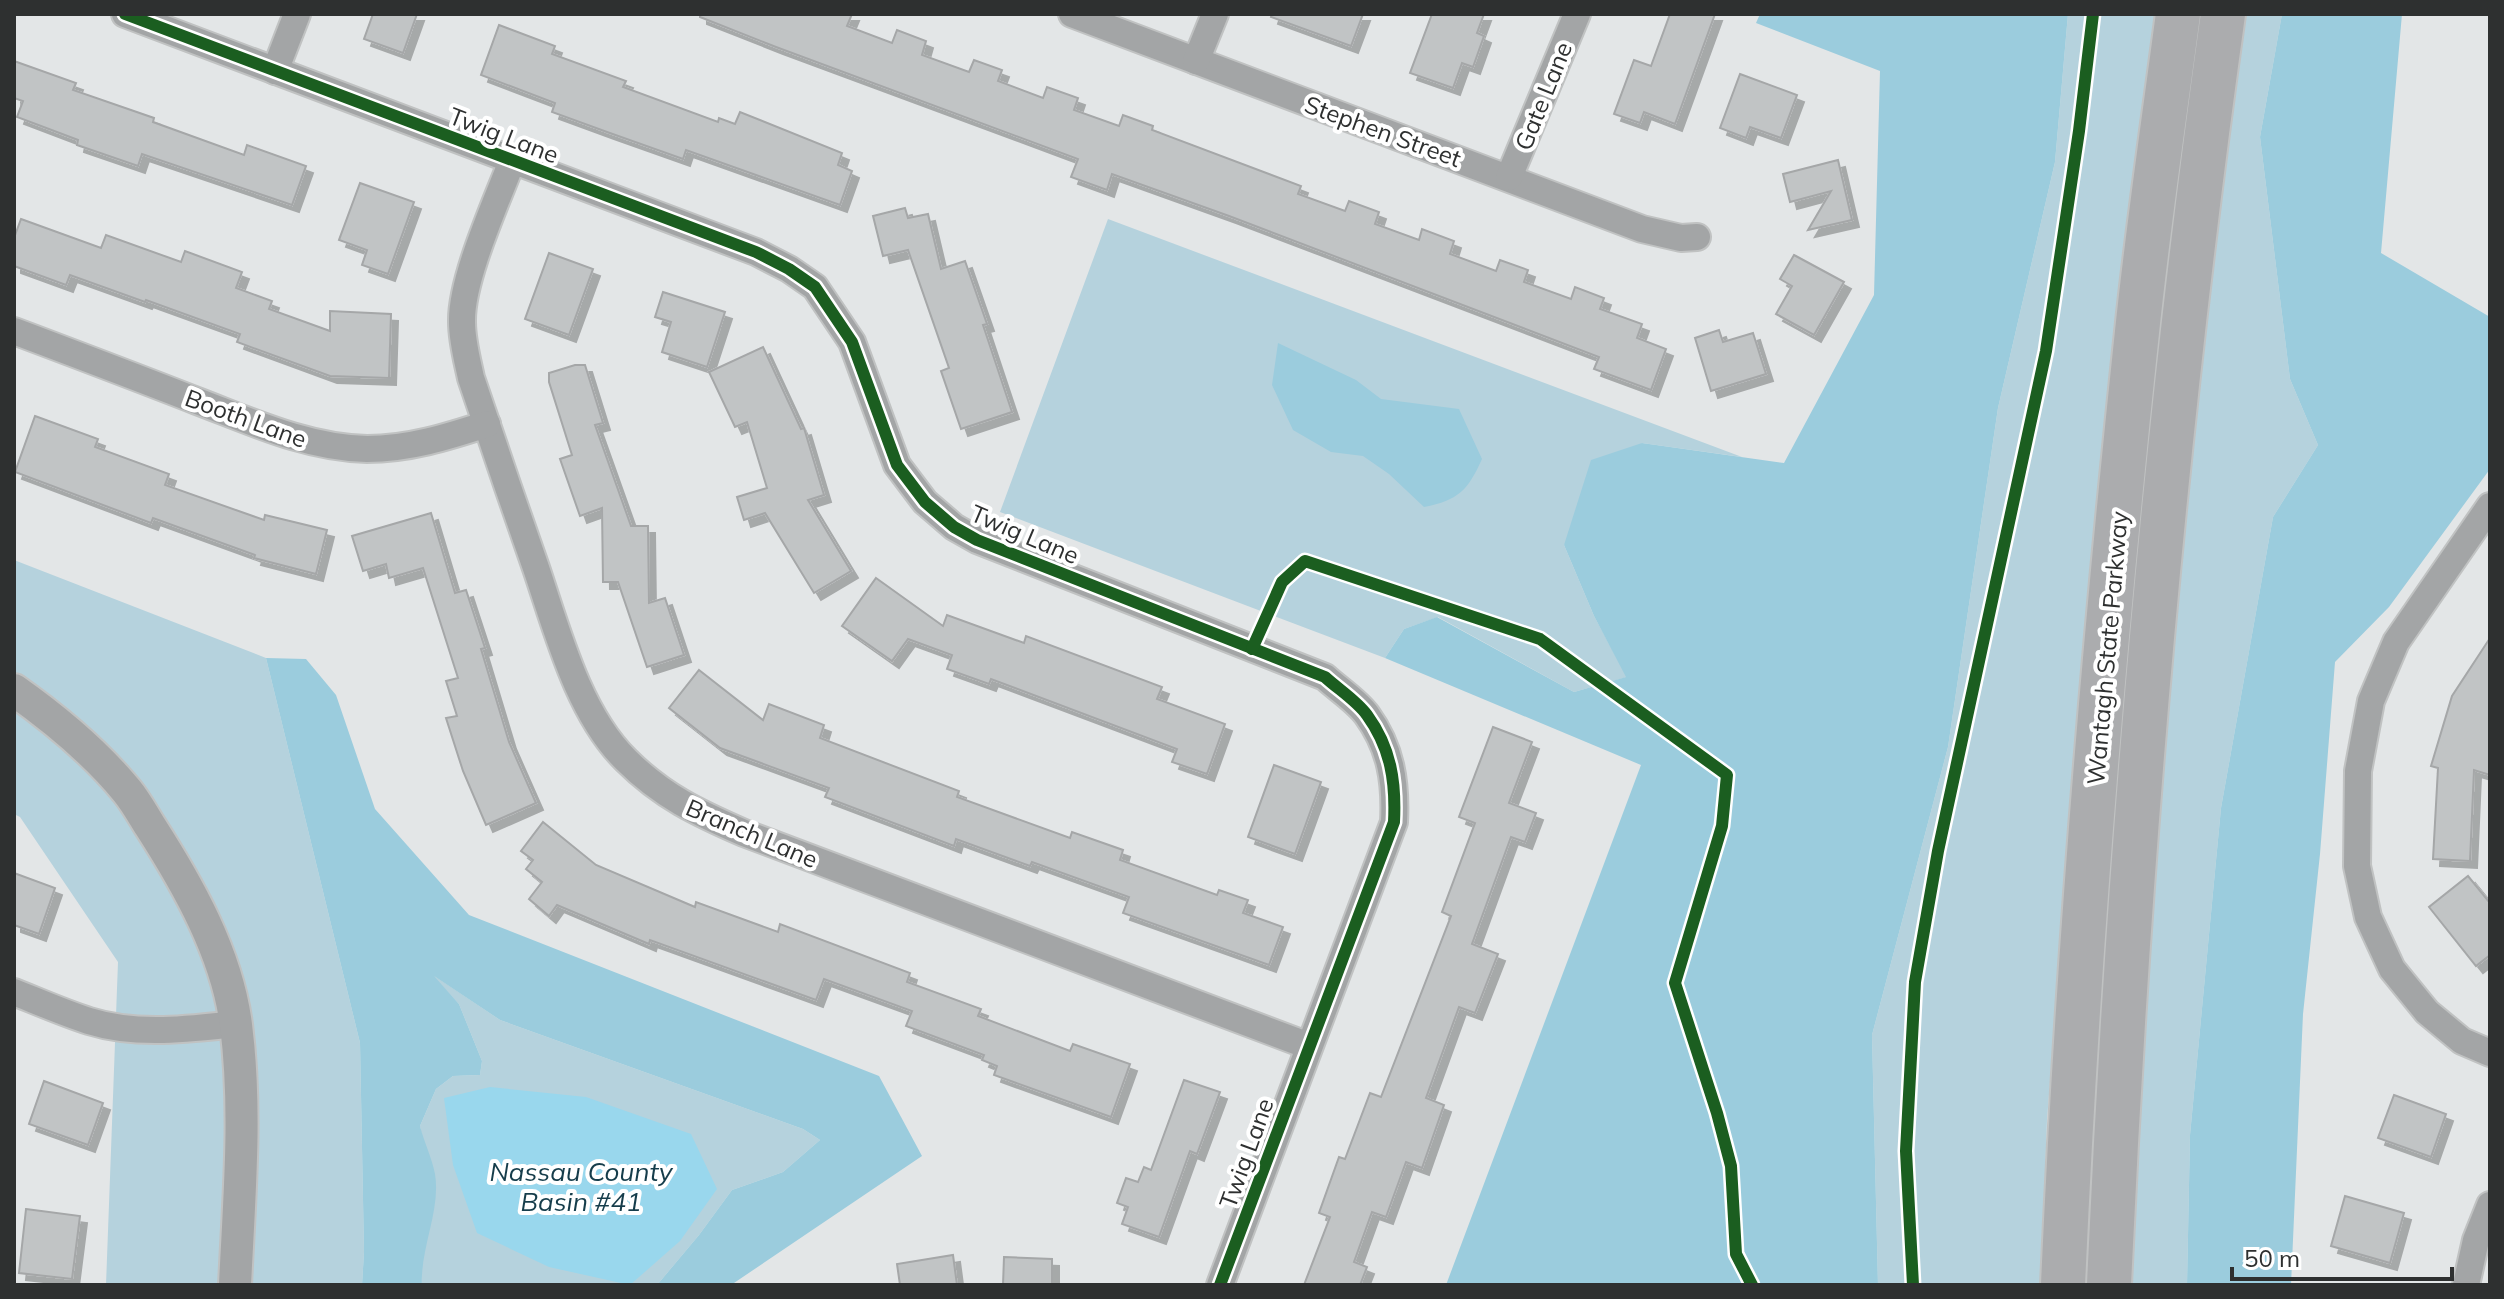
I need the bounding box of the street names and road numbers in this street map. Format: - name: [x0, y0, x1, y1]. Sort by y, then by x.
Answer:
- street label: Gate Lane: [1508, 37, 1578, 155]
- street label: Stephen Street: [1301, 89, 1465, 173]
- street label: Twig Lane: [445, 100, 563, 170]
- street label: Booth Lane: [181, 382, 311, 454]
- street label: Twig Lane: [966, 498, 1084, 570]
- street label: Wantagh State Parkway: [2080, 510, 2134, 786]
- street label: Branch Lane: [682, 792, 822, 874]
- street label: Twig Lane: [1212, 1094, 1280, 1212]

